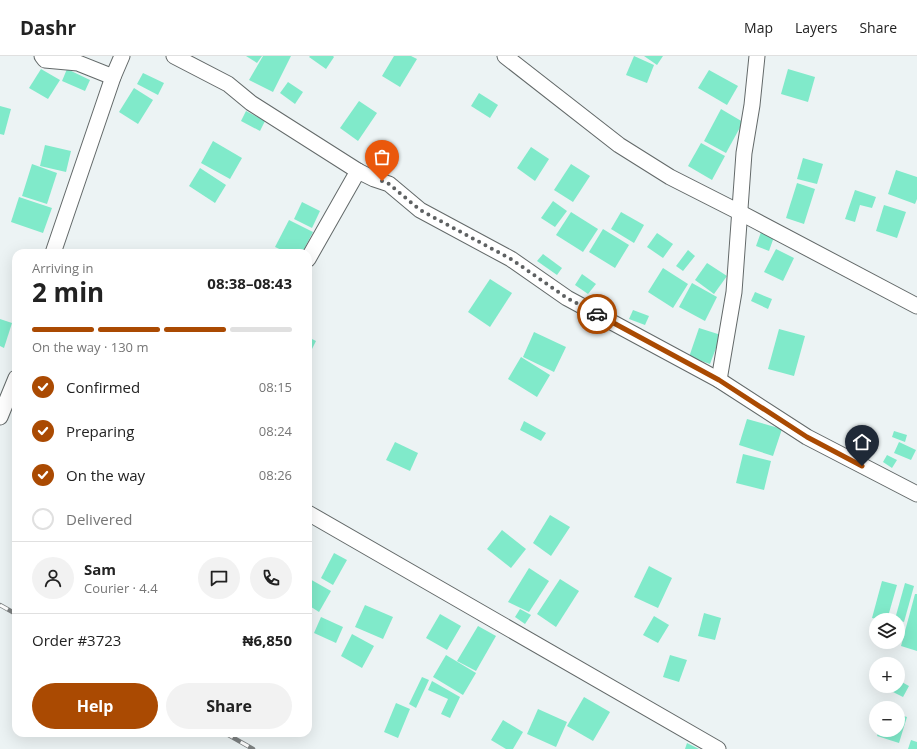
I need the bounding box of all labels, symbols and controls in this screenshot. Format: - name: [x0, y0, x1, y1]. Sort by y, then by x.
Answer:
- text: Dashr: [20, 15, 76, 41]
- text: Map: [744, 18, 773, 37]
- text: Layers: [795, 18, 837, 37]
- text: Share: [859, 18, 897, 37]
- pin: [365, 140, 399, 181]
- icon: bag: [371, 146, 393, 168]
- text: Arriving in: [32, 259, 94, 277]
- text: 08:38–08:43: [207, 273, 292, 293]
- text: 2 min: [32, 274, 104, 310]
- courier: [577, 294, 617, 334]
- icon: car: [586, 303, 608, 325]
- text: On the way · 130 m: [32, 338, 148, 356]
- icon: check: [32, 376, 54, 398]
- text: Confirmed: [66, 377, 140, 397]
- text: 08:15: [259, 378, 292, 396]
- icon: check: [32, 420, 54, 442]
- text: Preparing: [66, 421, 134, 441]
- text: 08:24: [259, 422, 292, 440]
- pin: [845, 425, 879, 466]
- icon: home: [851, 431, 873, 453]
- icon: check: [32, 464, 54, 486]
- text: On the way: [66, 465, 145, 485]
- text: 08:26: [259, 466, 292, 484]
- text: Delivered: [66, 509, 133, 529]
- button: person: [32, 557, 74, 599]
- button: chat: [198, 557, 240, 599]
- button: phone: [250, 557, 292, 599]
- text: Sam: [84, 559, 116, 579]
- text: Courier · 4.4: [84, 579, 158, 597]
- map controls: [869, 613, 905, 737]
- button: layers: [869, 613, 905, 649]
- text: Order #3723: [32, 630, 121, 650]
- text: ₦6,850: [243, 630, 292, 650]
- button: +: [869, 657, 905, 693]
- button: Help: [32, 683, 158, 729]
- button: Share: [166, 683, 292, 729]
- button: −: [869, 701, 905, 737]

